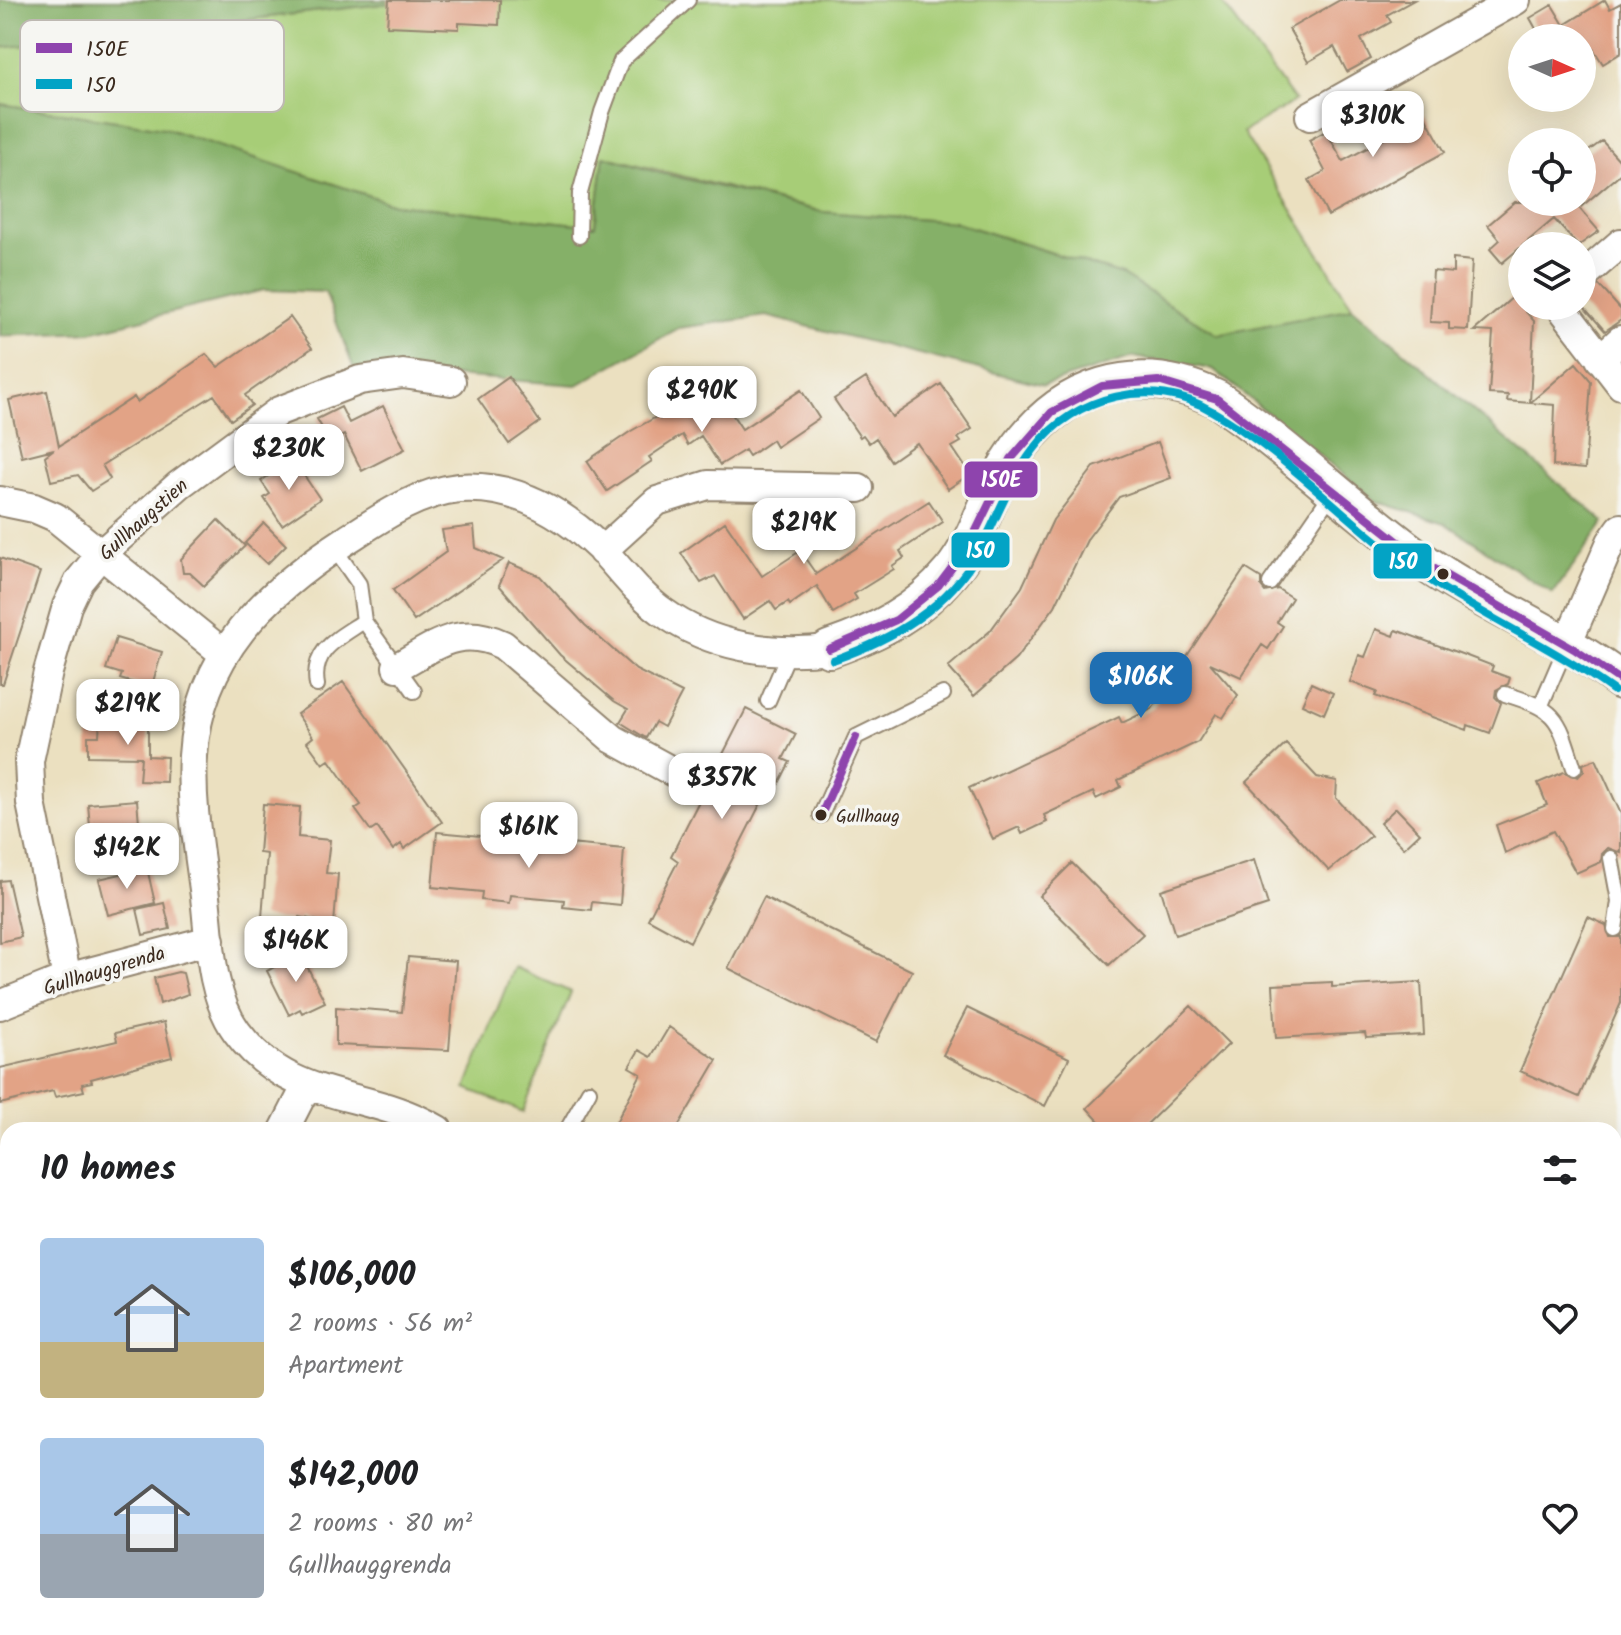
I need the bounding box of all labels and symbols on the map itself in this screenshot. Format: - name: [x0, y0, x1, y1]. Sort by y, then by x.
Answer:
- legend: [20, 20, 284, 112]
- north arrow: [1508, 24, 1596, 112]
- text: 150E: [86, 33, 130, 68]
- text: 150: [86, 69, 116, 104]
- pin: $310K: [1317, 91, 1429, 159]
- pin: $290K: [646, 366, 758, 434]
- pin: $230K: [233, 424, 345, 492]
- line badge: 150E: [963, 460, 1039, 499]
- text: 150E: [980, 464, 1022, 499]
- street label: Gullhaugstien: [92, 471, 196, 570]
- pin: $219K: [748, 498, 860, 566]
- line badge: 150: [950, 531, 1011, 569]
- text: 150: [965, 535, 995, 570]
- line badge: 150: [1372, 542, 1433, 580]
- text: 150: [1388, 546, 1418, 581]
- unlabelled marker: [1435, 566, 1451, 582]
- pin: $106K: [1085, 652, 1197, 720]
- pin: $219K: [72, 679, 184, 747]
- pin: $357K: [666, 753, 778, 821]
- pin: $161K: [473, 802, 585, 870]
- place label: Gullhaug: [836, 803, 900, 832]
- marker: Gullhaug: [813, 807, 829, 823]
- pin: $142K: [71, 823, 183, 891]
- pin: $146K: [240, 916, 352, 984]
- street label: Gullhauggrenda: [40, 938, 170, 1006]

